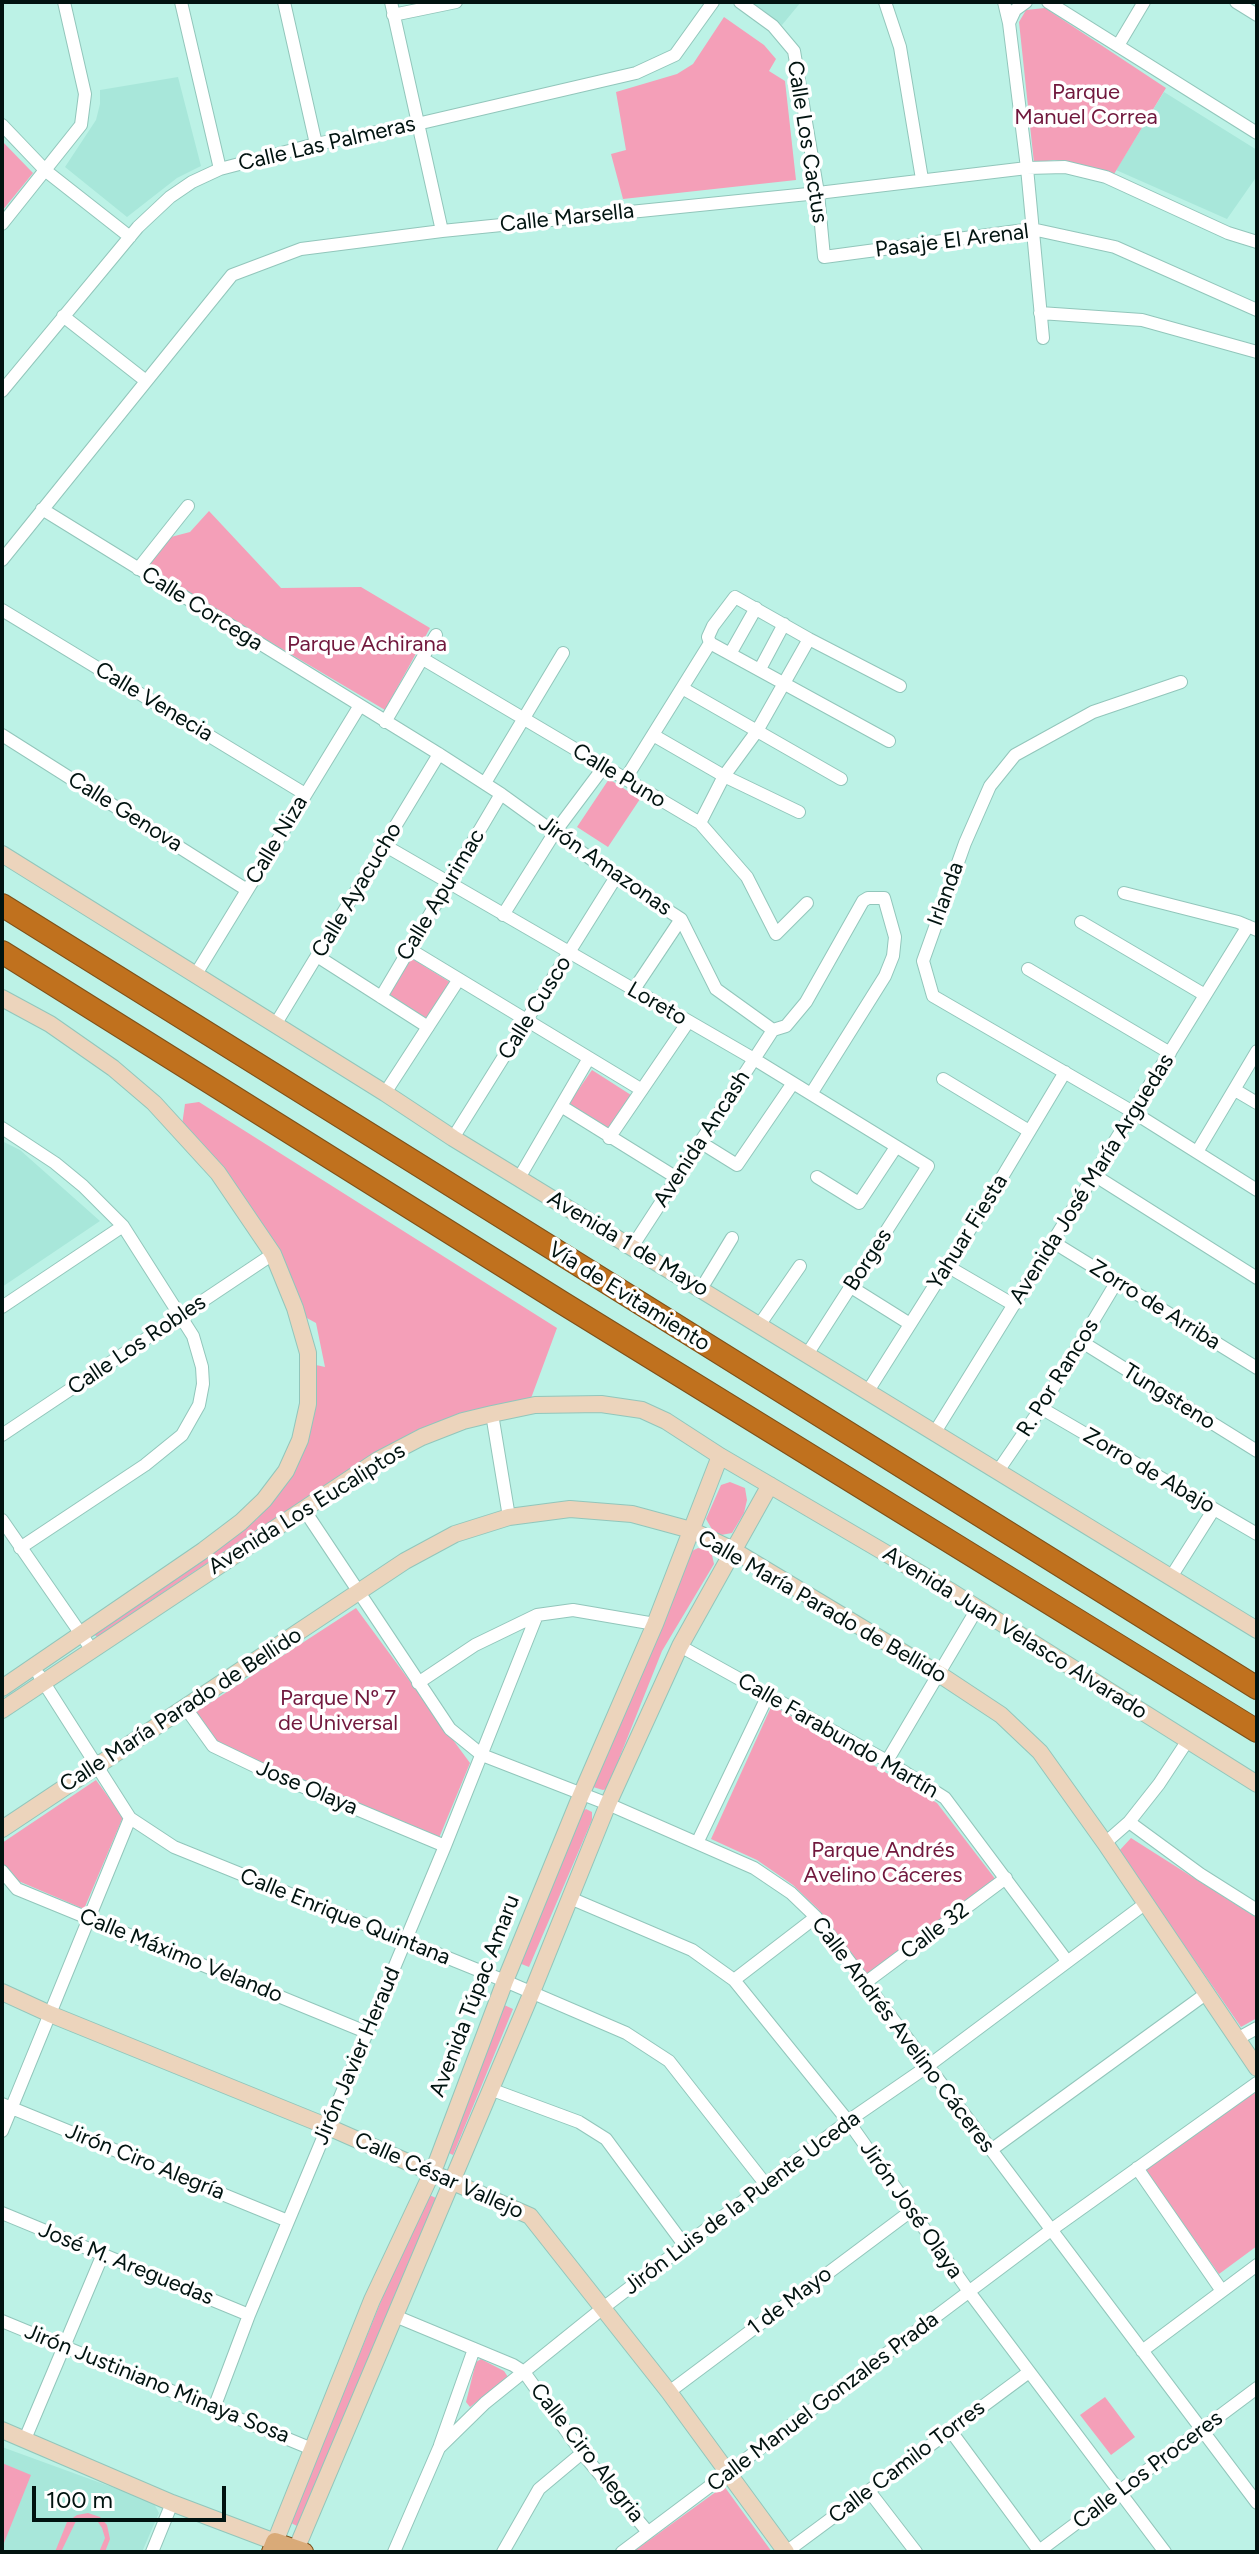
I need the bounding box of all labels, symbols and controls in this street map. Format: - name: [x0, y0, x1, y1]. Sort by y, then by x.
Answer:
- street label: Calle Los Cactus: [781, 59, 833, 225]
- park label: Parque Manuel Correa: [1014, 80, 1158, 132]
- street label: Calle Las Palmeras: [236, 111, 418, 177]
- street label: Calle Marsella: [499, 198, 635, 238]
- street label: Pasaje El Arenal: [874, 218, 1030, 264]
- street label: Calle Corcega: [136, 561, 268, 657]
- park label: Parque Achirana: [287, 632, 447, 658]
- street label: Calle Venecia: [90, 656, 218, 748]
- street label: Calle Puno: [568, 738, 670, 814]
- street label: Calle Genova: [63, 766, 187, 858]
- street label: Calle Niza: [240, 791, 314, 889]
- street label: Jirón Amazonas: [533, 810, 677, 922]
- street label: Calle Ayacucho: [306, 818, 408, 962]
- street label: Calle Apurimac: [391, 824, 491, 966]
- street label: Irlanda: [922, 859, 970, 929]
- street label: Calle Cusco: [493, 951, 577, 1065]
- street label: Loreto: [622, 976, 692, 1032]
- street label: Avenida José María Arguedas: [1004, 1049, 1180, 1309]
- street label: Avenida Ancash: [648, 1066, 756, 1212]
- street label: Yahuar Fiesta: [922, 1170, 1014, 1294]
- street label: Avenida 1 de Mayo: [543, 1185, 713, 1303]
- street label: Borges: [838, 1224, 898, 1296]
- street label: Vía de Evitamiento: [543, 1237, 715, 1357]
- street label: Zorro de Arriba: [1085, 1254, 1225, 1356]
- street label: Calle Los Robles: [63, 1289, 211, 1401]
- street label: R. Por Rancos: [1011, 1314, 1105, 1442]
- street label: Tungsteno: [1118, 1358, 1220, 1436]
- street label: Zorro de Abajo: [1078, 1423, 1220, 1519]
- street label: Avenida Los Eucaliptos: [204, 1438, 410, 1580]
- street label: Calle María Parado de Bellido: [693, 1525, 951, 1689]
- street label: Avenida Juan Velasco Alvarado: [878, 1541, 1152, 1725]
- street label: Calle María Parado de Bellido: [55, 1622, 307, 1798]
- street label: Calle Farabundo Martín: [733, 1668, 943, 1804]
- park label: Parque Nº 7 de Universal: [278, 1686, 398, 1738]
- street label: Jose Olaya: [252, 1755, 362, 1821]
- park label: Parque Andrés Avelino Cáceres: [804, 1838, 962, 1890]
- street label: Calle Enrique Quintana: [236, 1863, 454, 1971]
- street label: Avenida Túpac Amaru: [424, 1891, 526, 2101]
- street label: Calle 32: [896, 1897, 974, 1965]
- street label: Calle Máximo Velando: [76, 1903, 286, 2009]
- street label: Calle Andrés Avelino Cáceres: [806, 1912, 1000, 2158]
- street label: Jirón Javier Heraud: [308, 1963, 406, 2149]
- street label: Jirón Luis de la Puente Uceda: [619, 2105, 865, 2301]
- street label: Jirón Ciro Alegría: [62, 2118, 228, 2206]
- street label: Calle César Vallejo: [350, 2127, 528, 2225]
- street label: Jirón José Olaya: [854, 2136, 968, 2284]
- street label: José M. Areguedas: [35, 2217, 217, 2311]
- street label: 1 de Mayo: [743, 2261, 837, 2341]
- street label: Calle Manuel Gonzales Prada: [702, 2306, 944, 2498]
- street label: Jirón Justiniano Minaya Sosa: [21, 2319, 293, 2449]
- street label: Calle Ciro Alegria: [525, 2378, 649, 2528]
- street label: Calle Camilo Torres: [824, 2395, 990, 2529]
- street label: Calle Los Proceres: [1068, 2405, 1228, 2535]
- scale bar: [36, 2470, 230, 2520]
- text: 100 m: [46, 2485, 113, 2514]

